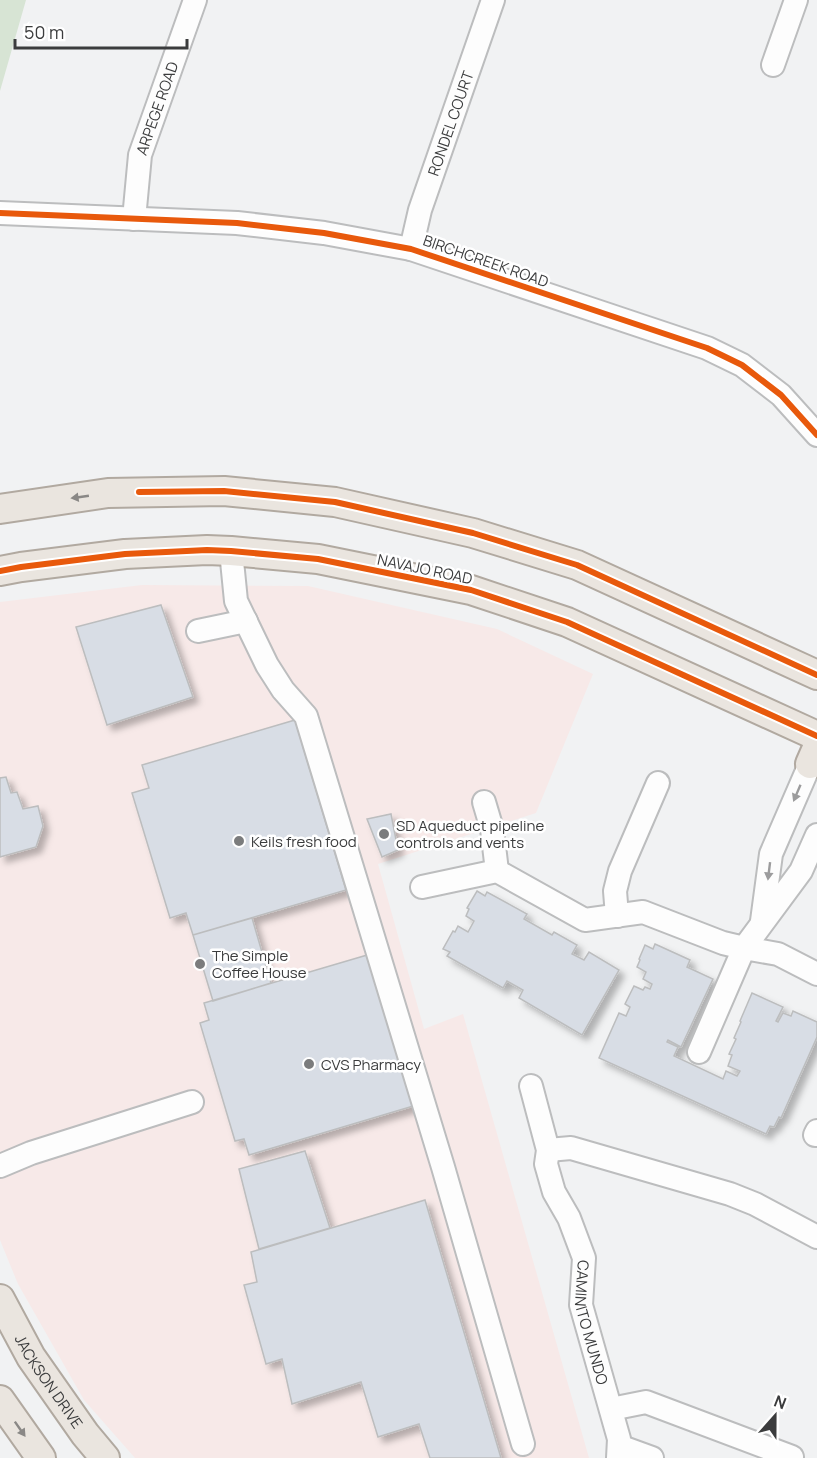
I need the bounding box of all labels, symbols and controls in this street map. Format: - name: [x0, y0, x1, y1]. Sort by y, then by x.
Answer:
- scale bar: [15, 12, 188, 50]
- text: 50 m: [24, 20, 64, 44]
- street label: ARPEGE ROAD: [130, 58, 183, 158]
- street label: RONDEL COURT: [422, 68, 478, 178]
- street label: BIRCHCREEK ROAD: [420, 230, 552, 292]
- one-way arrow: [71, 492, 90, 501]
- street label: NAVAJO ROAD: [376, 549, 474, 589]
- one-way arrow: [793, 785, 802, 802]
- place label: SD Aqueduct pipeline controls and vents: [396, 815, 544, 853]
- marker: SD Aqueduct pipeline controls and vents: [377, 827, 391, 841]
- place label: Keils fresh food: [251, 831, 357, 852]
- marker: Keils fresh food: [232, 834, 246, 848]
- one-way arrow: [764, 862, 773, 881]
- place label: The Simple Coffee House: [212, 945, 307, 983]
- marker: The Simple Coffee House: [193, 957, 207, 971]
- place label: CVS Pharmacy: [321, 1054, 421, 1075]
- marker: CVS Pharmacy: [302, 1057, 316, 1071]
- street label: CAMINITO MUNDO: [570, 1260, 614, 1387]
- street label: JACKSON DRIVE: [10, 1331, 88, 1432]
- north arrow: [745, 1386, 805, 1446]
- text: N: [771, 1390, 790, 1414]
- one-way arrow: [14, 1421, 26, 1437]

